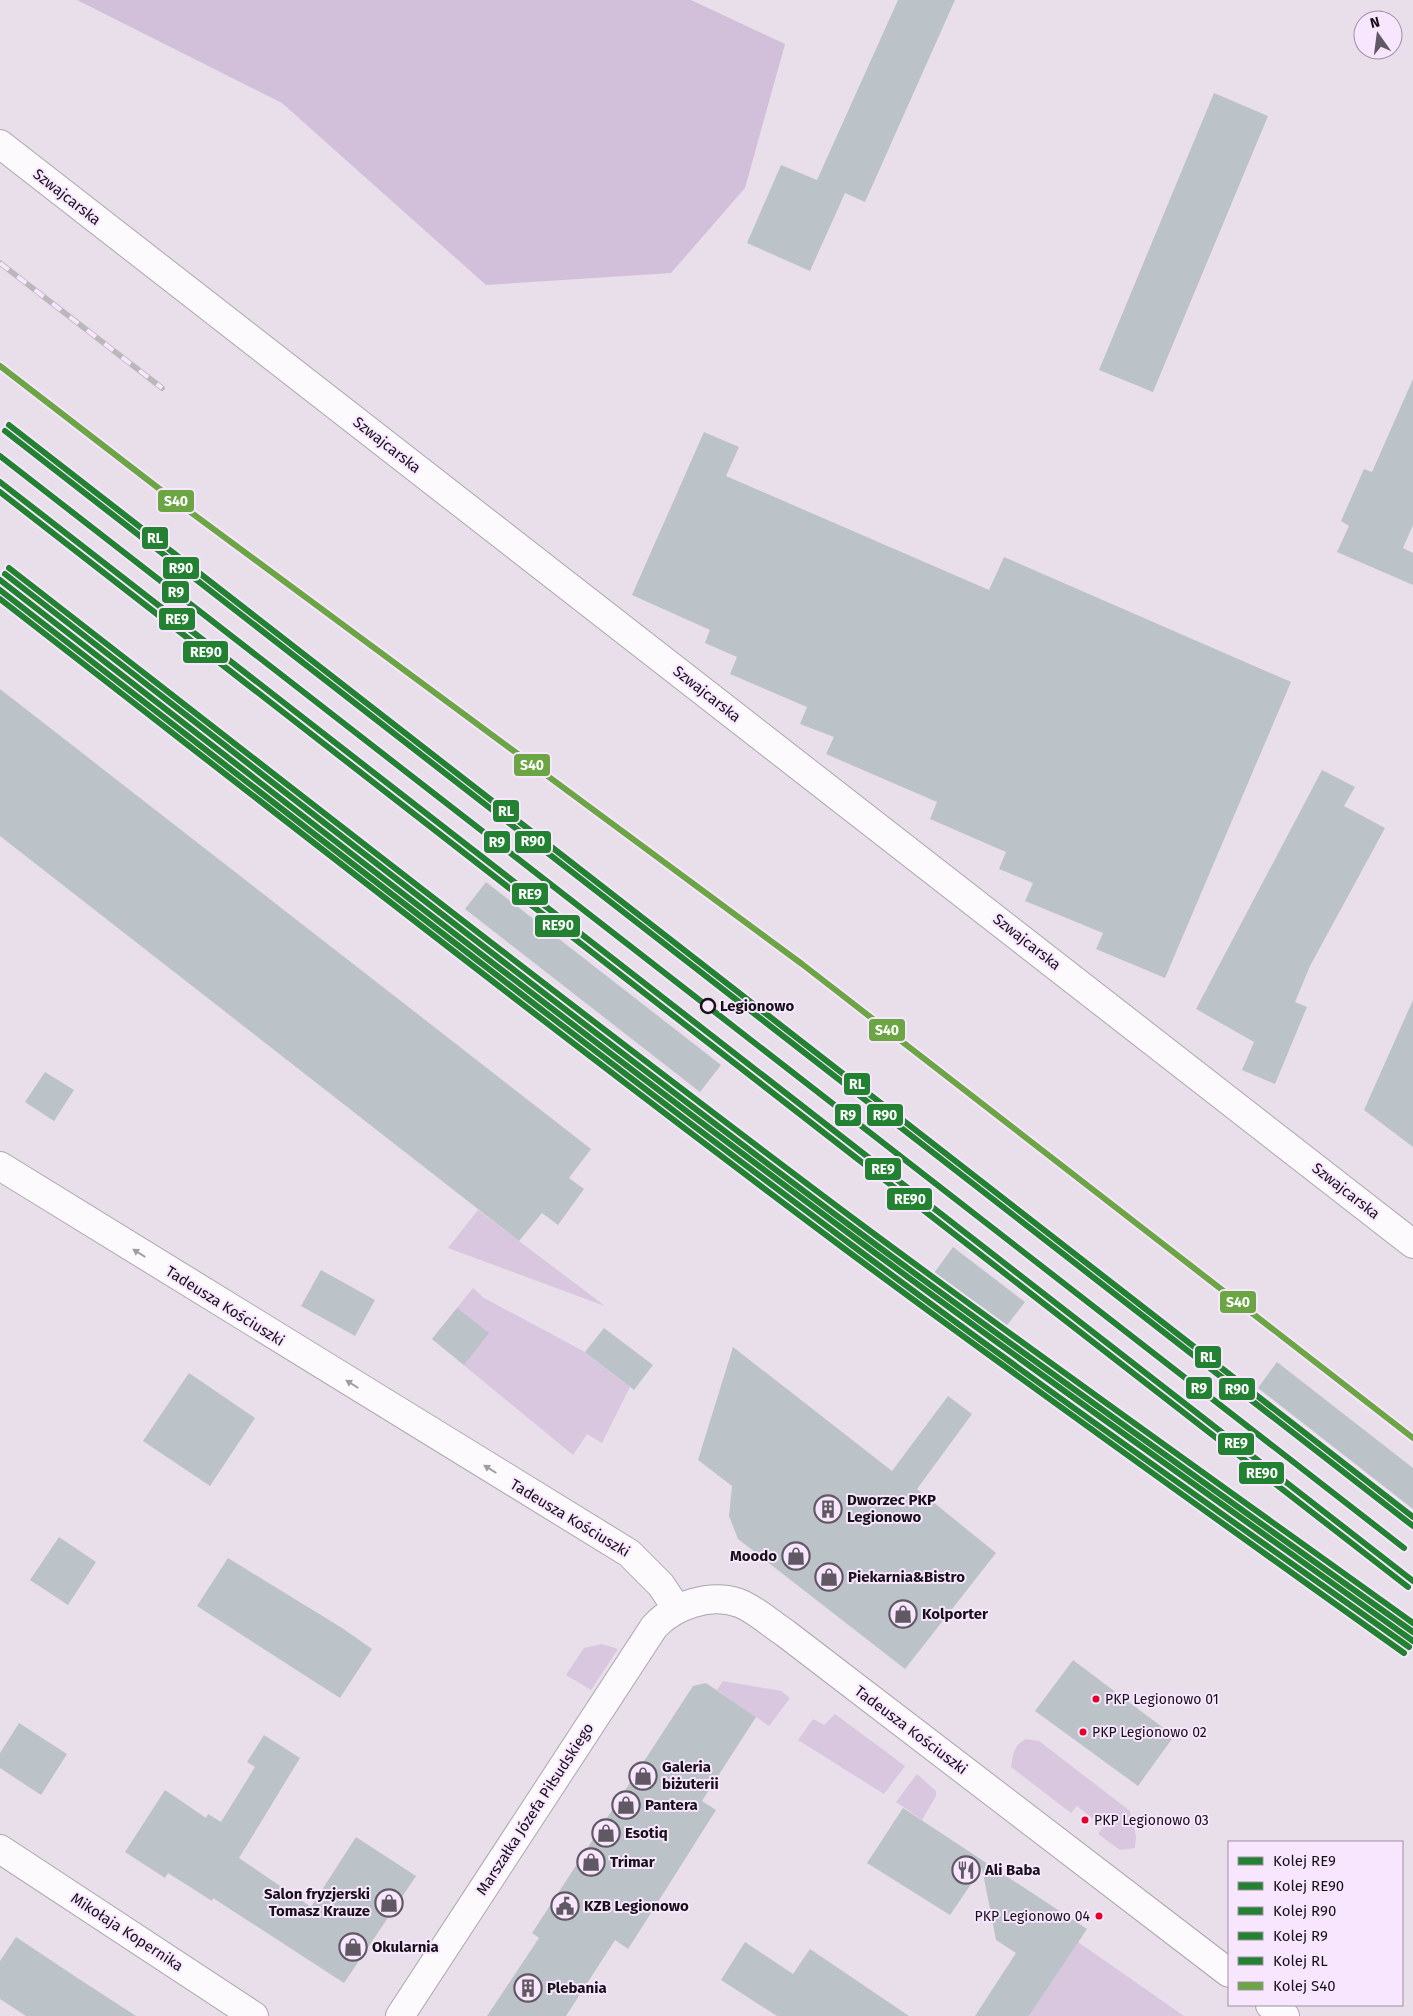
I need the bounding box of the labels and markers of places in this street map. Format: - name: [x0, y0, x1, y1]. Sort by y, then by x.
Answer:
- place label: Legionowo: [720, 997, 795, 1015]
- marker: Legionowo: [700, 998, 716, 1014]
- place label: Dworzec PKP Legionowo: [847, 1491, 936, 1526]
- building icon: Dworzec PKP Legionowo: [813, 1494, 843, 1524]
- shop icon: Moodo: [781, 1541, 811, 1571]
- place label: Moodo: [730, 1547, 777, 1565]
- shop icon: Piekarnia&Bistro: [814, 1562, 844, 1592]
- place label: Piekarnia&Bistro: [848, 1568, 965, 1586]
- shop icon: Kolporter: [888, 1599, 918, 1629]
- place label: Kolporter: [922, 1605, 989, 1623]
- place label: PKP Legionowo 01: [1105, 1691, 1219, 1708]
- marker: PKP Legionowo 01: [1091, 1694, 1101, 1704]
- place label: PKP Legionowo 02: [1092, 1724, 1207, 1741]
- marker: PKP Legionowo 02: [1078, 1727, 1088, 1737]
- place label: Galeria biżuterii: [662, 1758, 719, 1793]
- shop icon: Galeria biżuterii: [628, 1761, 658, 1791]
- shop icon: Pantera: [611, 1790, 641, 1820]
- place label: Pantera: [645, 1796, 698, 1814]
- place label: PKP Legionowo 03: [1094, 1812, 1209, 1829]
- marker: PKP Legionowo 03: [1080, 1815, 1090, 1825]
- shop icon: Esotiq: [591, 1818, 621, 1848]
- place label: Esotiq: [625, 1824, 668, 1842]
- shop icon: Trimar: [576, 1847, 606, 1877]
- place label: Trimar: [610, 1853, 656, 1871]
- restaurant icon: Ali Baba: [951, 1855, 981, 1885]
- place label: Ali Baba: [984, 1861, 1041, 1879]
- place label: Salon fryzjerski Tomasz Krauze: [264, 1885, 370, 1920]
- shop icon: Salon fryzjerski Tomasz Krauze: [374, 1888, 404, 1918]
- public building icon: KZB Legionowo: [550, 1891, 580, 1921]
- place label: KZB Legionowo: [584, 1897, 689, 1915]
- place label: PKP Legionowo 04: [975, 1908, 1091, 1925]
- marker: PKP Legionowo 04: [1094, 1911, 1104, 1921]
- shop icon: Okularnia: [338, 1932, 368, 1962]
- place label: Okularnia: [372, 1938, 439, 1956]
- building icon: Plebania: [513, 1973, 543, 2003]
- place label: Plebania: [547, 1979, 607, 1997]

